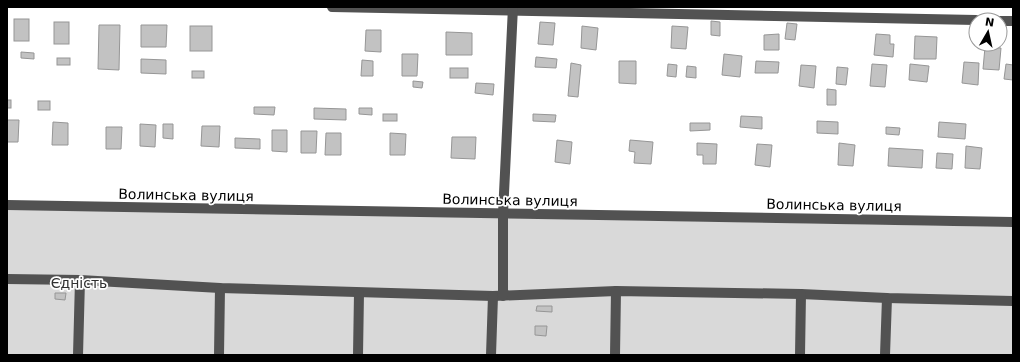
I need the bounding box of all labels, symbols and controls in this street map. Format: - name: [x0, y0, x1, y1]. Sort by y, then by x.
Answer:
- north arrow: [968, 12, 1008, 52]
- text: N: [984, 15, 995, 30]
- street label: Волинська вулиця: [118, 186, 254, 204]
- street label: Волинська вулиця: [442, 191, 578, 209]
- street label: Волинська вулиця: [766, 196, 902, 214]
- park label: Єдність: [51, 275, 107, 291]

